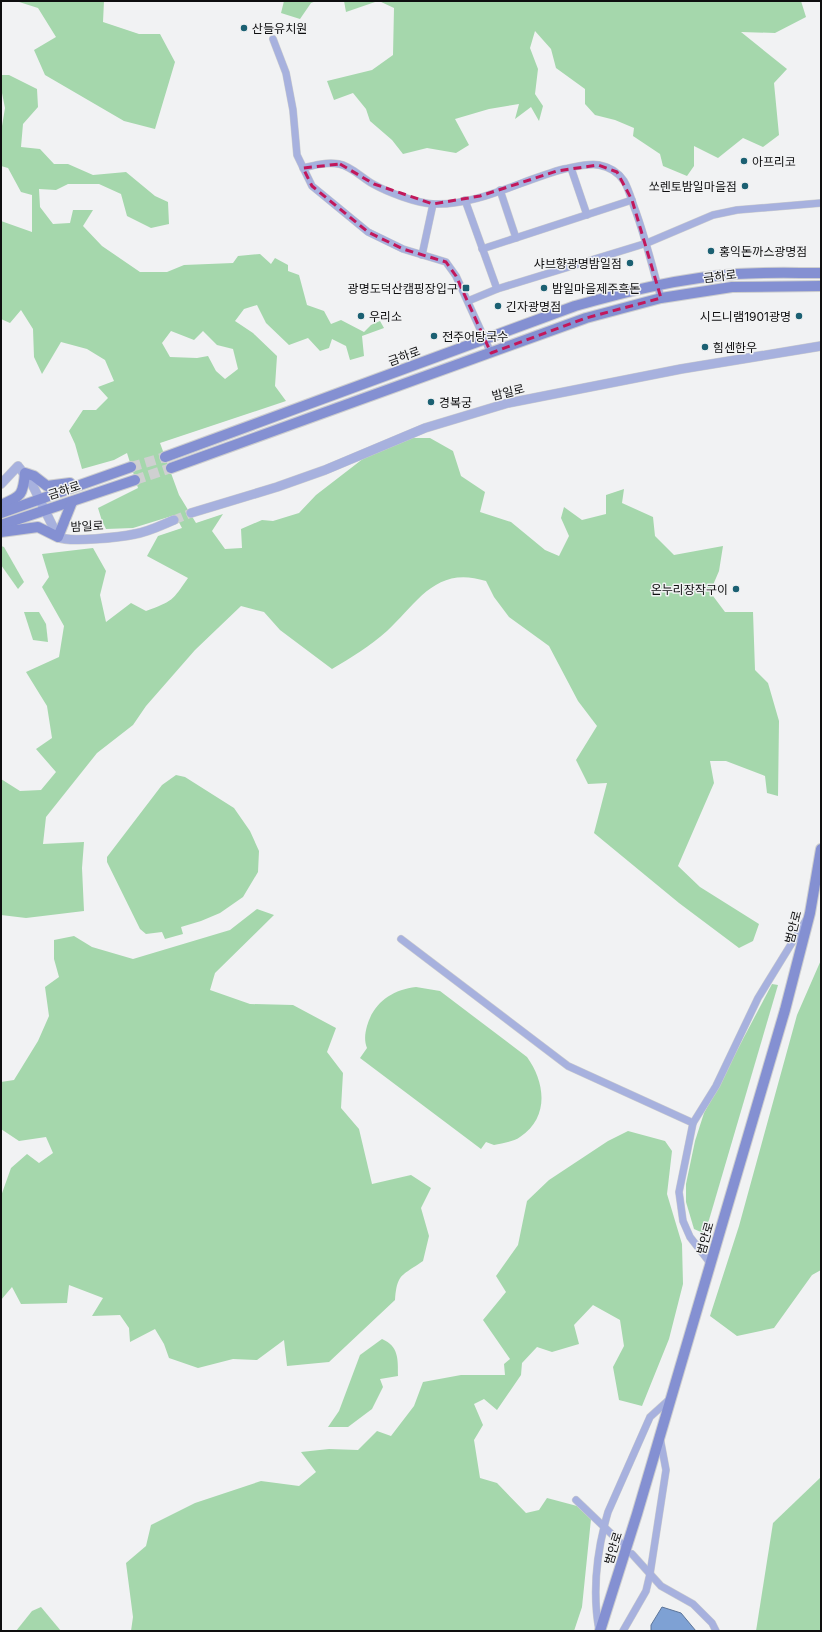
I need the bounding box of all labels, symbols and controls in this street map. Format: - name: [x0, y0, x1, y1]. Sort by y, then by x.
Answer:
- place label: 산들유치원: [252, 21, 307, 36]
- marker: 산들유치원: [239, 23, 249, 33]
- place label: 아프리코: [752, 154, 796, 169]
- marker: 아프리코: [739, 156, 749, 166]
- place label: 쏘렌토밤일마을점: [649, 179, 737, 194]
- marker: 쏘렌토밤일마을점: [740, 181, 750, 191]
- place label: 홍익돈까스광명점: [719, 244, 807, 259]
- marker: 홍익돈까스광명점: [706, 246, 716, 256]
- place label: 샤브향광명밤일점: [534, 256, 622, 271]
- marker: 샤브향광명밤일점: [625, 258, 635, 268]
- street label: 금하로: [703, 267, 737, 285]
- place label: 광명도덕산캠핑장입구: [348, 281, 458, 296]
- place label: 밤일마을제주흑돈: [552, 281, 640, 296]
- marker: 광명도덕산캠핑장입구: [461, 283, 471, 293]
- marker: 밤일마을제주흑돈: [539, 283, 549, 293]
- place label: 긴자광명점: [506, 299, 561, 314]
- marker: 긴자광명점: [493, 301, 503, 311]
- place label: 우리소: [369, 309, 402, 324]
- place label: 시드니램1901광명: [700, 309, 791, 324]
- marker: 우리소: [356, 311, 366, 321]
- marker: 시드니램1901광명: [794, 311, 804, 321]
- place label: 전주어탕국수: [442, 329, 508, 344]
- marker: 전주어탕국수: [429, 331, 439, 341]
- place label: 힘센한우: [713, 340, 757, 355]
- marker: 힘센한우: [700, 342, 710, 352]
- street label: 금하로: [386, 343, 422, 369]
- street label: 밤일로: [490, 381, 526, 403]
- place label: 경복궁: [439, 395, 472, 410]
- marker: 경복궁: [426, 397, 436, 407]
- street label: 금하로: [46, 478, 82, 502]
- street label: 밤일로: [70, 518, 104, 534]
- place label: 온누리장작구이: [651, 582, 728, 597]
- marker: 온누리장작구이: [731, 584, 741, 594]
- street label: 범안로: [782, 909, 804, 945]
- street label: 범안로: [693, 1220, 717, 1256]
- street label: 범안로: [601, 1530, 625, 1566]

